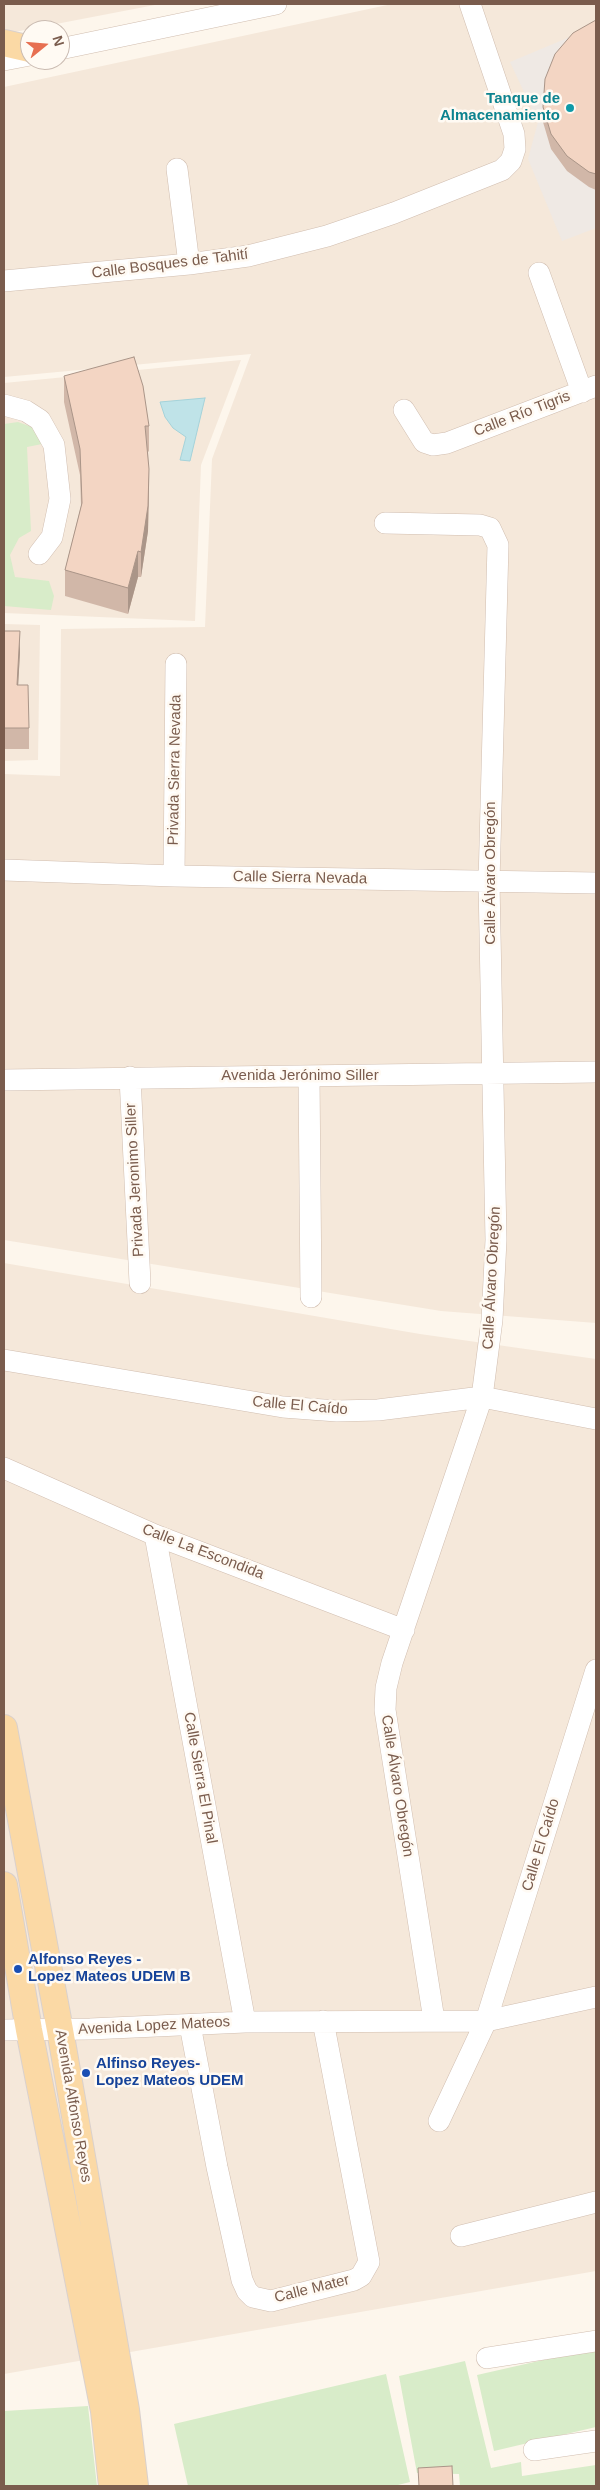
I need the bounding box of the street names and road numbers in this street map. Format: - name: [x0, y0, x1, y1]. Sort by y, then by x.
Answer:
- street label: Calle Bosques de Tahití: [91, 245, 249, 283]
- street label: Calle Río Tigris: [471, 387, 573, 441]
- street label: Privada Sierra Nevada: [165, 694, 185, 846]
- street label: Calle Álvaro Obregón: [482, 801, 500, 945]
- street label: Calle Sierra Nevada: [233, 868, 367, 888]
- street label: Avenida Jerónimo Siller: [221, 1067, 379, 1085]
- street label: Privada Jeronimo Siller: [122, 1103, 148, 1257]
- street label: Calle Álvaro Obregón: [479, 1206, 505, 1350]
- street label: Calle El Caído: [251, 1393, 349, 1419]
- street label: Calle La Escondida: [139, 1520, 267, 1584]
- street label: Calle Sierra El Pinal: [180, 1711, 220, 1845]
- street label: Calle Álvaro Obregón: [377, 1714, 417, 1858]
- street label: Calle El Caído: [518, 1797, 564, 1893]
- street label: Avenida Lopez Mateos: [77, 2013, 231, 2039]
- street label: Avenida Alfonso Reyes: [51, 2028, 95, 2184]
- street label: Calle Mater: [273, 2271, 351, 2307]

